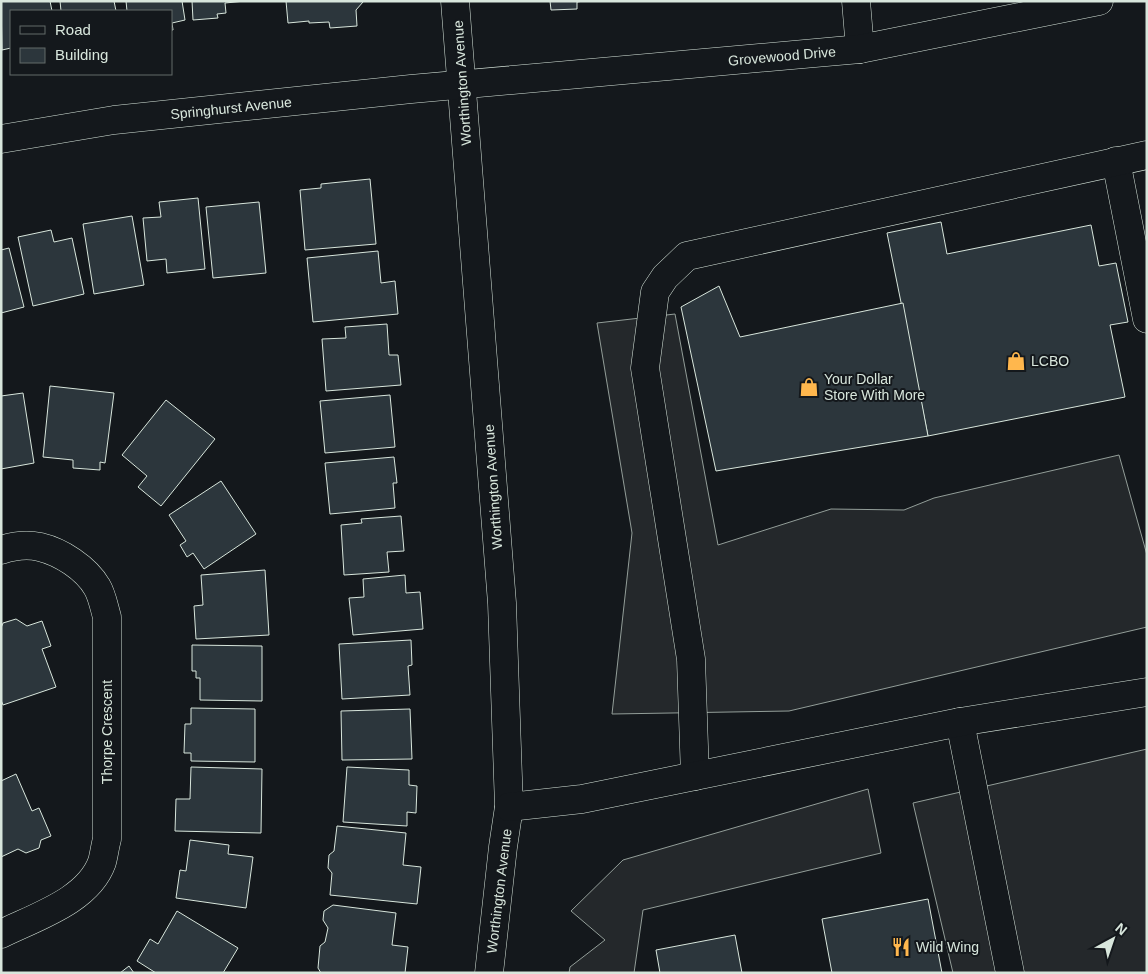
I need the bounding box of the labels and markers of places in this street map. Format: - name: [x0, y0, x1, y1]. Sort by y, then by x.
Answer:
- shop icon: LCBO: [1005, 350, 1027, 372]
- place label: LCBO: [1031, 353, 1069, 369]
- place label: Your Dollar Store With More: [824, 371, 925, 403]
- shop icon: Your Dollar Store With More: [798, 376, 820, 398]
- restaurant icon: Wild Wing: [890, 936, 912, 958]
- place label: Wild Wing: [916, 939, 979, 955]

